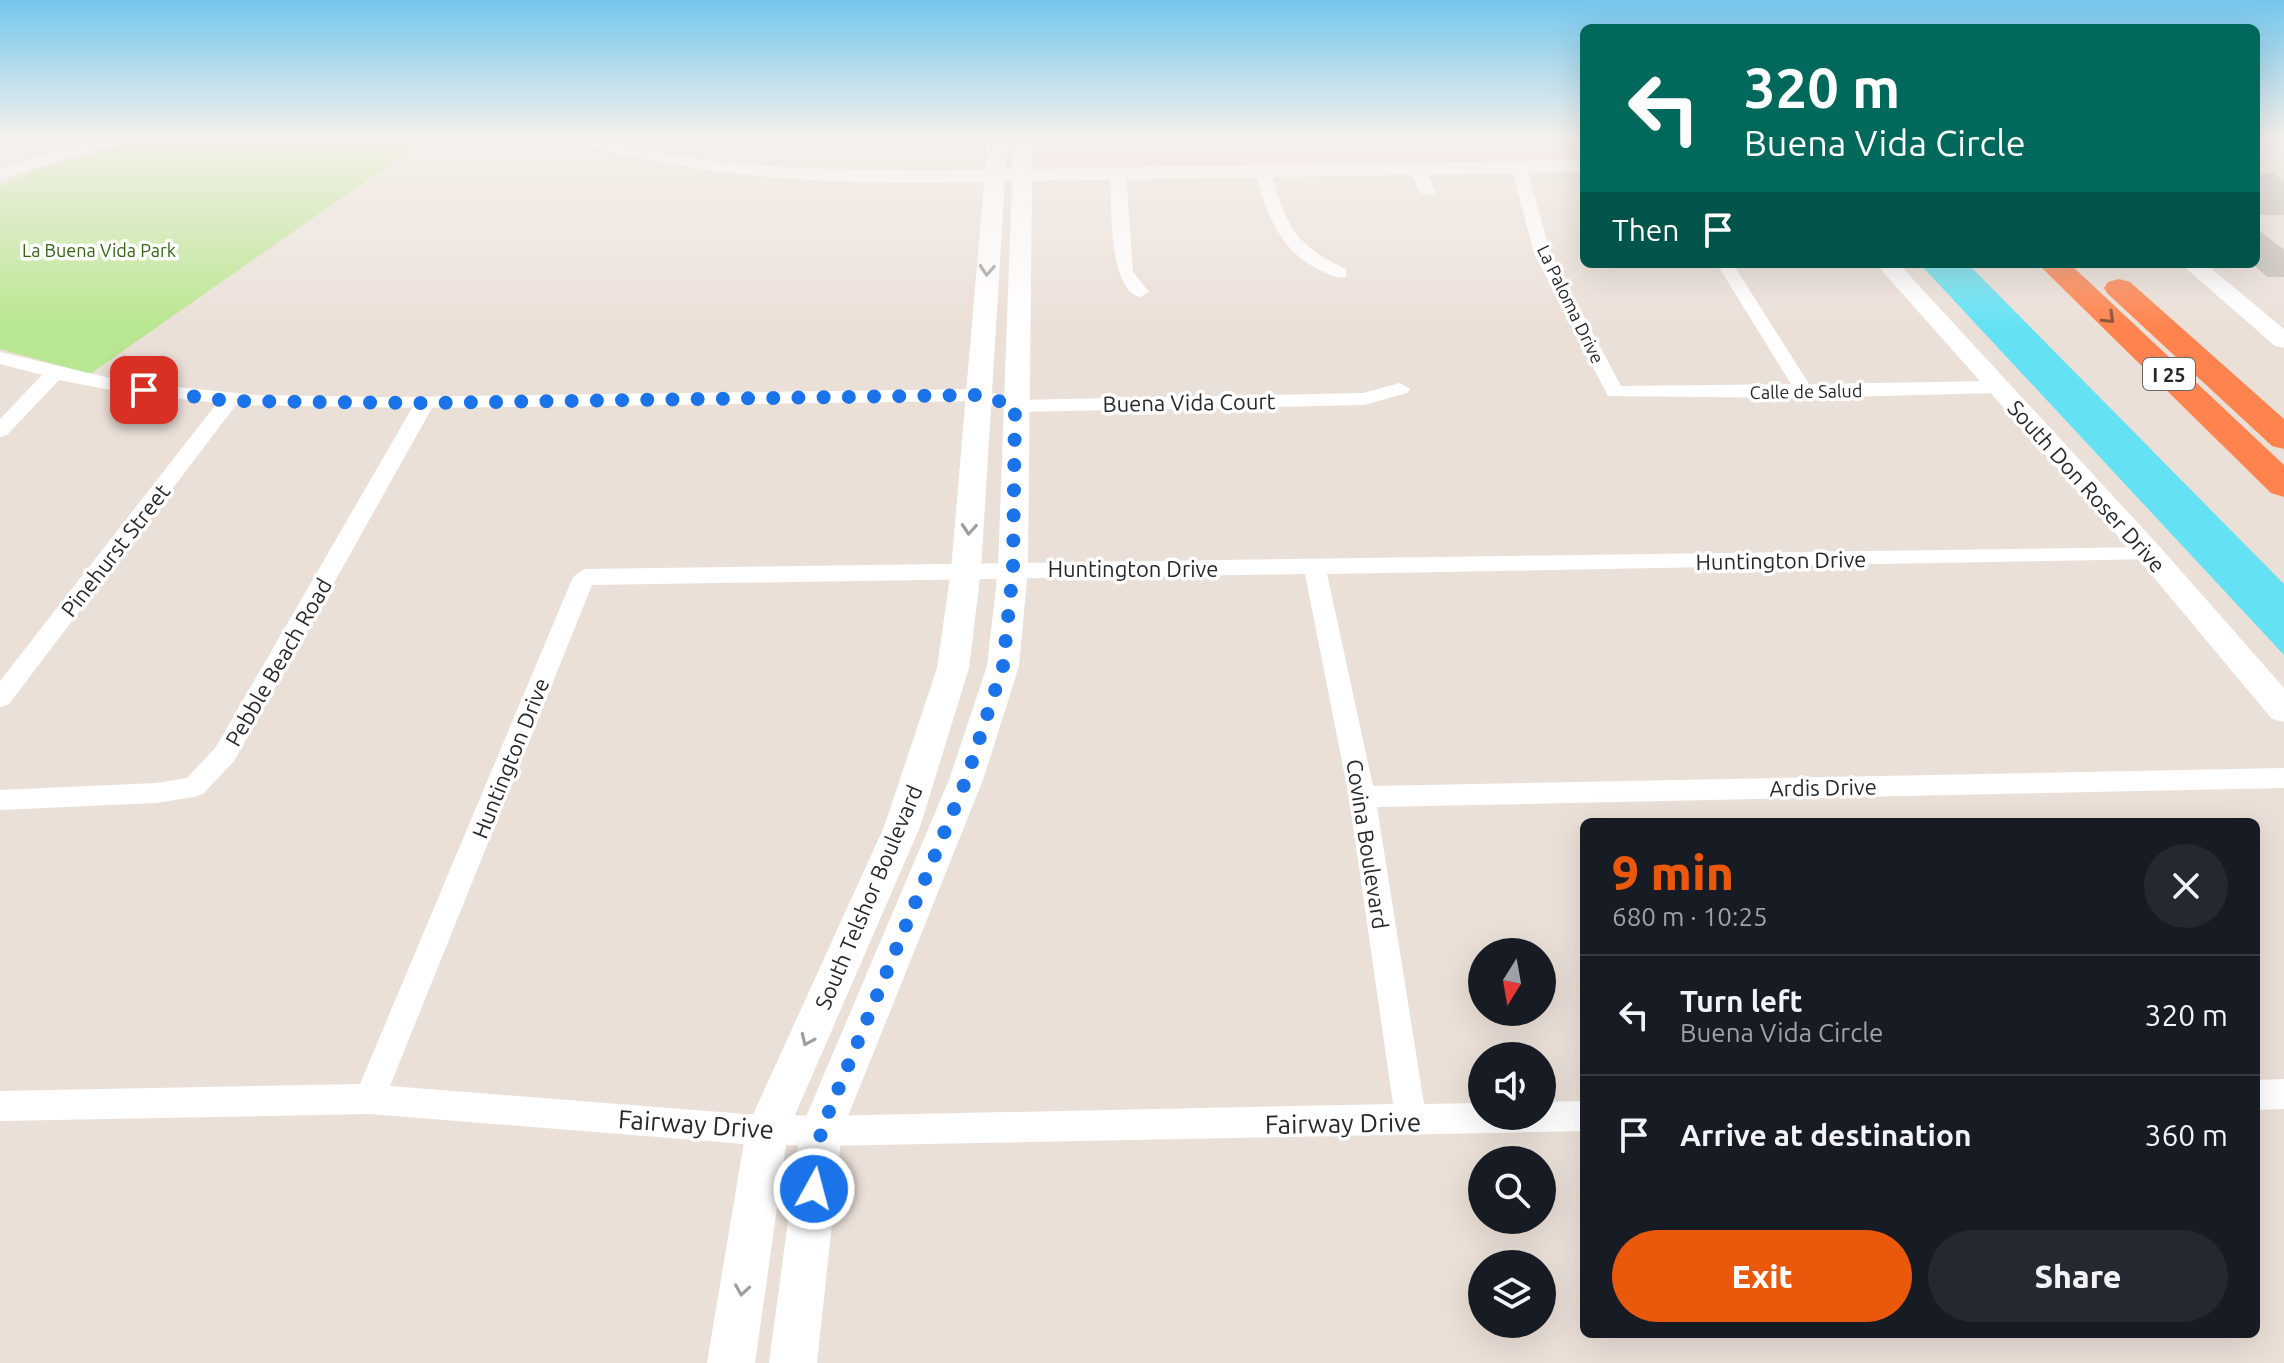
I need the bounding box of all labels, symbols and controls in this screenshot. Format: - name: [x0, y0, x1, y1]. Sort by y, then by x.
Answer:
- icon: left: [1612, 56, 1716, 160]
- text: 320 m: [1744, 56, 1900, 119]
- text: Buena Vida Circle: [1744, 122, 2026, 163]
- icon: arrive: [1696, 208, 1740, 252]
- text: Then: [1612, 213, 1680, 247]
- park label: La Buena Vida Park: [22, 240, 176, 260]
- street label: La Paloma Drive: [1534, 242, 1608, 366]
- one-way arrow: [979, 264, 996, 277]
- one-way arrow: [2100, 309, 2115, 323]
- pin: [110, 356, 178, 424]
- road number: I 25: [2143, 358, 2195, 390]
- icon: arrive: [122, 368, 166, 412]
- street label: Calle de Salud: [1750, 380, 1862, 402]
- street label: Buena Vida Court: [1102, 388, 1276, 416]
- street label: South Don Roser Drive: [2003, 395, 2171, 577]
- street label: Pinehurst Street: [55, 478, 175, 621]
- one-way arrow: [961, 523, 978, 536]
- street label: Huntington Drive: [1695, 546, 1867, 574]
- street label: Huntington Drive: [1048, 556, 1218, 581]
- street label: Pebble Beach Road: [220, 574, 336, 750]
- street label: Huntington Drive: [466, 674, 554, 842]
- street label: Covina Boulevard: [1342, 757, 1394, 931]
- street label: Ardis Drive: [1769, 774, 1877, 800]
- street label: South Telshor Boulevard: [809, 781, 927, 1013]
- button: close: [2144, 844, 2228, 928]
- text: 9 min: [1612, 845, 1734, 899]
- text: 680 m · 10:25: [1612, 902, 1768, 931]
- north arrow: [1468, 938, 1556, 1026]
- map controls: [1468, 938, 1556, 1338]
- text: Turn left: [1680, 984, 1802, 1018]
- icon: left: [1612, 993, 1656, 1037]
- text: 320 m: [2144, 998, 2228, 1032]
- text: Buena Vida Circle: [1680, 1018, 1883, 1047]
- one-way arrow: [801, 1032, 817, 1046]
- button: sound: [1468, 1042, 1556, 1130]
- street label: Fairway Drive: [617, 1104, 775, 1144]
- street label: Fairway Drive: [1265, 1107, 1421, 1139]
- icon: arrive: [1612, 1113, 1656, 1157]
- text: Arrive at destination: [1680, 1118, 1972, 1152]
- text: 360 m: [2144, 1118, 2228, 1152]
- button: search: [1468, 1146, 1556, 1234]
- position arrow: [772, 1147, 856, 1231]
- button: Exit: [1612, 1230, 1912, 1322]
- button: Share: [1928, 1230, 2228, 1322]
- button: layers: [1468, 1250, 1556, 1338]
- one-way arrow: [734, 1283, 751, 1296]

